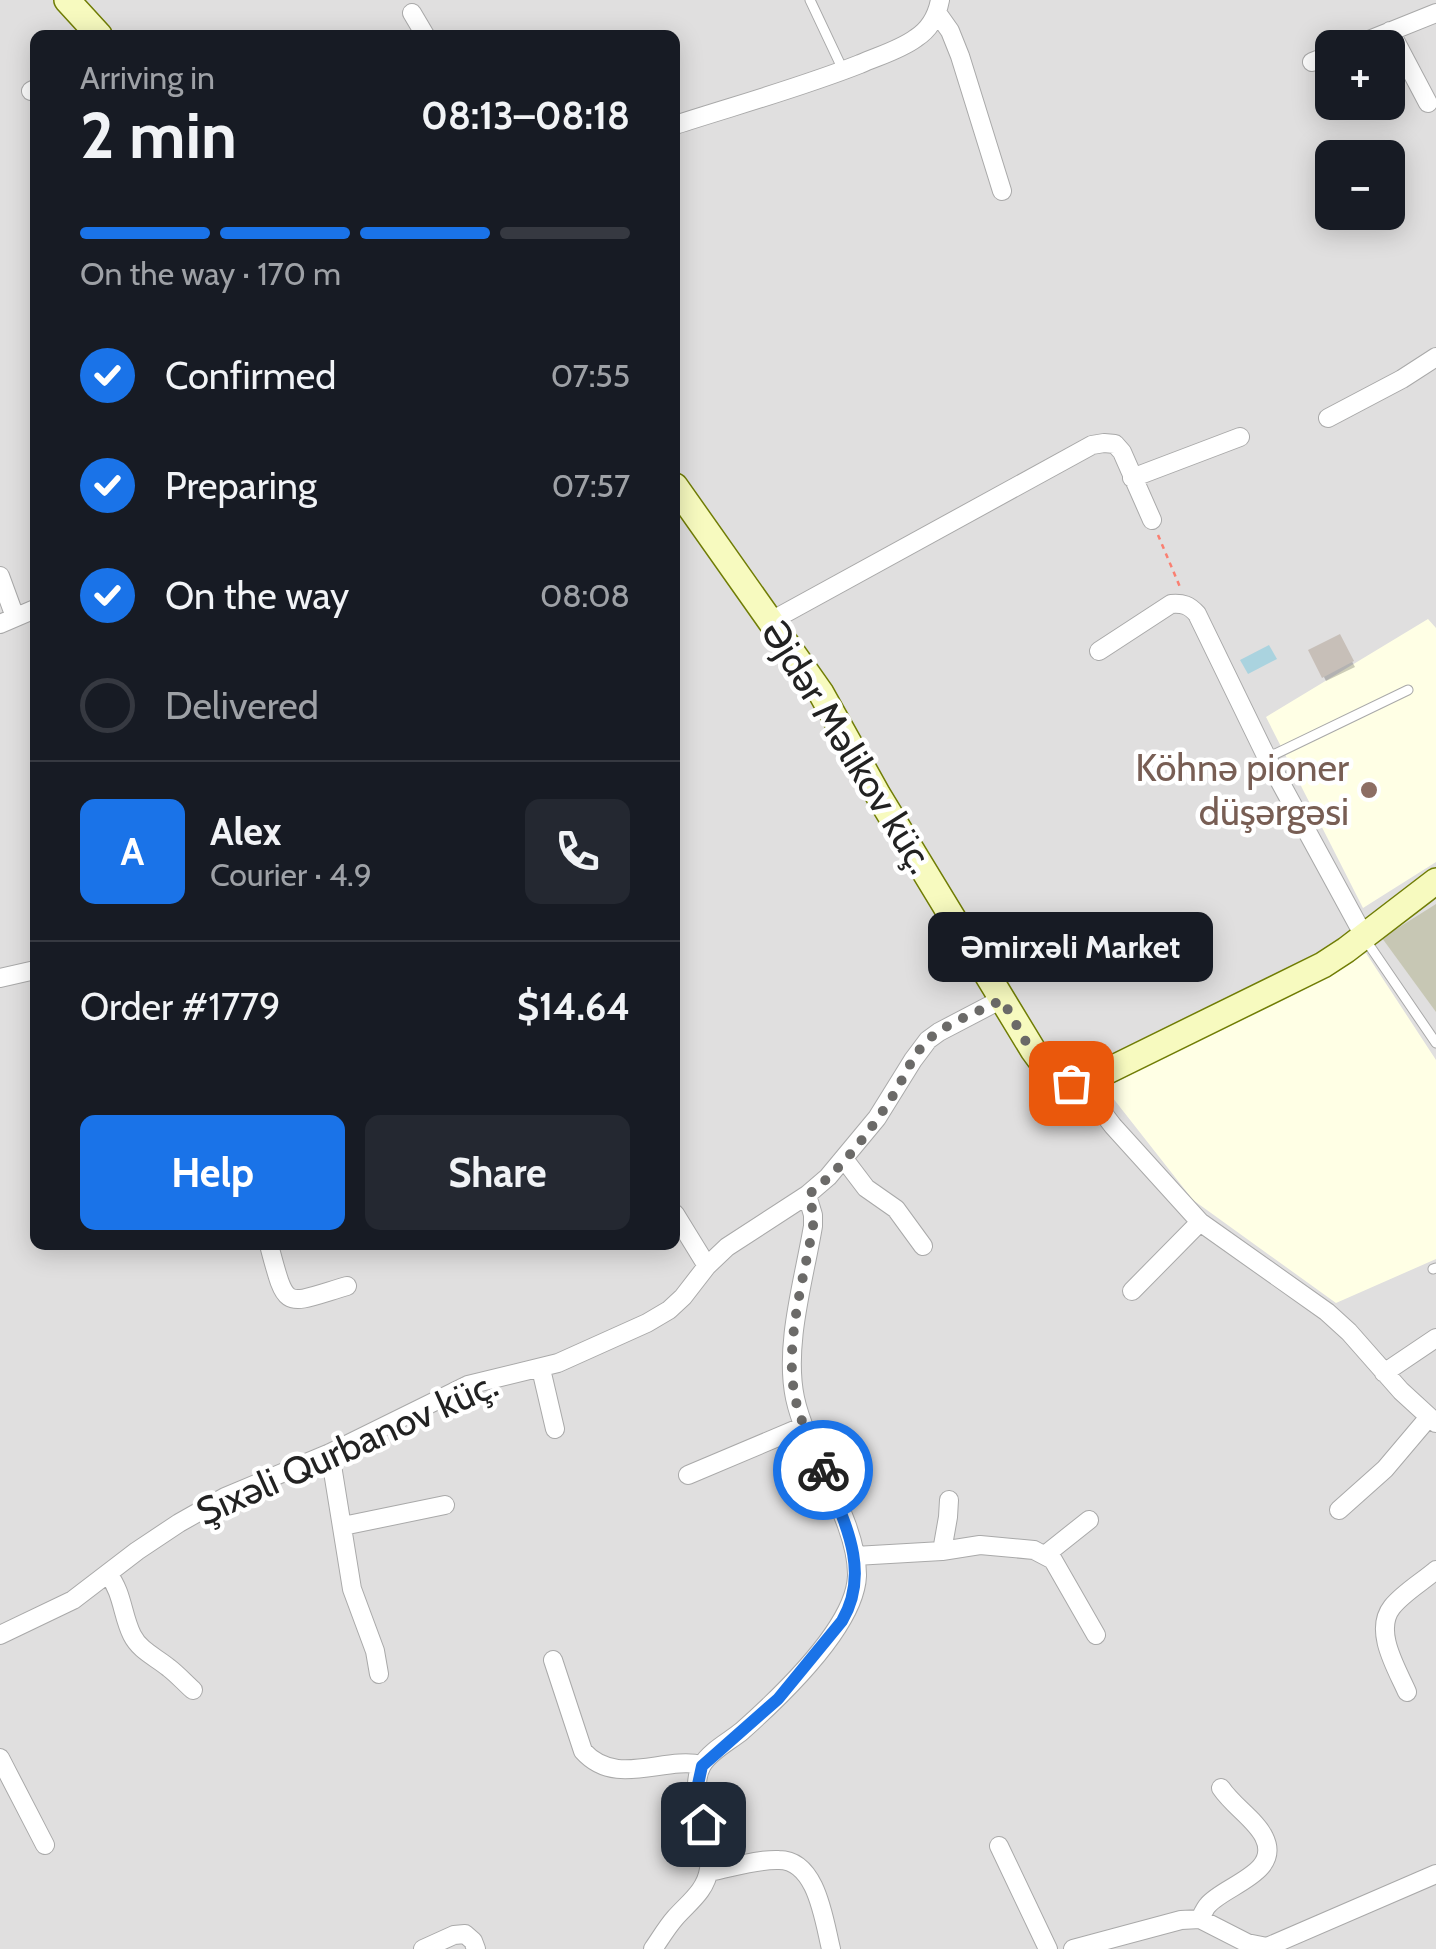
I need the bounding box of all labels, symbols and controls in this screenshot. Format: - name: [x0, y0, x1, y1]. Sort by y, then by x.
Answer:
- map controls: [1315, 30, 1405, 230]
- button: +: [1315, 30, 1405, 120]
- text: Arriving in: [80, 58, 215, 97]
- text: 08:13–08:18: [421, 92, 630, 139]
- text: 2 min: [80, 95, 237, 174]
- button: −: [1315, 140, 1405, 230]
- text: On the way · 170 m: [80, 254, 341, 293]
- icon: check: [80, 348, 135, 403]
- text: Confirmed: [165, 352, 336, 399]
- text: 07:55: [551, 356, 630, 395]
- icon: check: [80, 458, 135, 513]
- text: Preparing: [165, 462, 317, 509]
- text: 07:57: [552, 466, 630, 505]
- icon: check: [80, 568, 135, 623]
- text: On the way: [165, 572, 349, 619]
- text: 08:08: [540, 576, 630, 615]
- street label: Əjdər Məlikov küç.: [752, 612, 945, 882]
- text: Delivered: [165, 682, 319, 729]
- place label: Köhnə pioner düşərgəsi: [1135, 744, 1349, 835]
- marker: Köhnə pioner düşərgəsi: [1358, 779, 1380, 801]
- button: phone: [525, 799, 630, 904]
- text: Alex: [210, 808, 281, 855]
- text: A: [121, 828, 144, 875]
- text: Courier · 4.9: [210, 855, 372, 894]
- callout: Əmirxəli Market: [928, 913, 1214, 983]
- text: Əmirxəli Market: [961, 927, 1180, 966]
- text: Order #1779: [80, 983, 281, 1030]
- text: $14.64: [517, 983, 630, 1030]
- pin: [1029, 1041, 1114, 1126]
- icon: bag: [1044, 1056, 1099, 1111]
- button: Help: [80, 1115, 345, 1230]
- button: Share: [365, 1115, 630, 1230]
- street label: Şıxəli Qurbanov küç.: [189, 1360, 505, 1535]
- courier: [773, 1420, 873, 1520]
- icon: bike: [796, 1443, 851, 1498]
- pin: [661, 1782, 746, 1867]
- icon: home: [676, 1797, 731, 1852]

